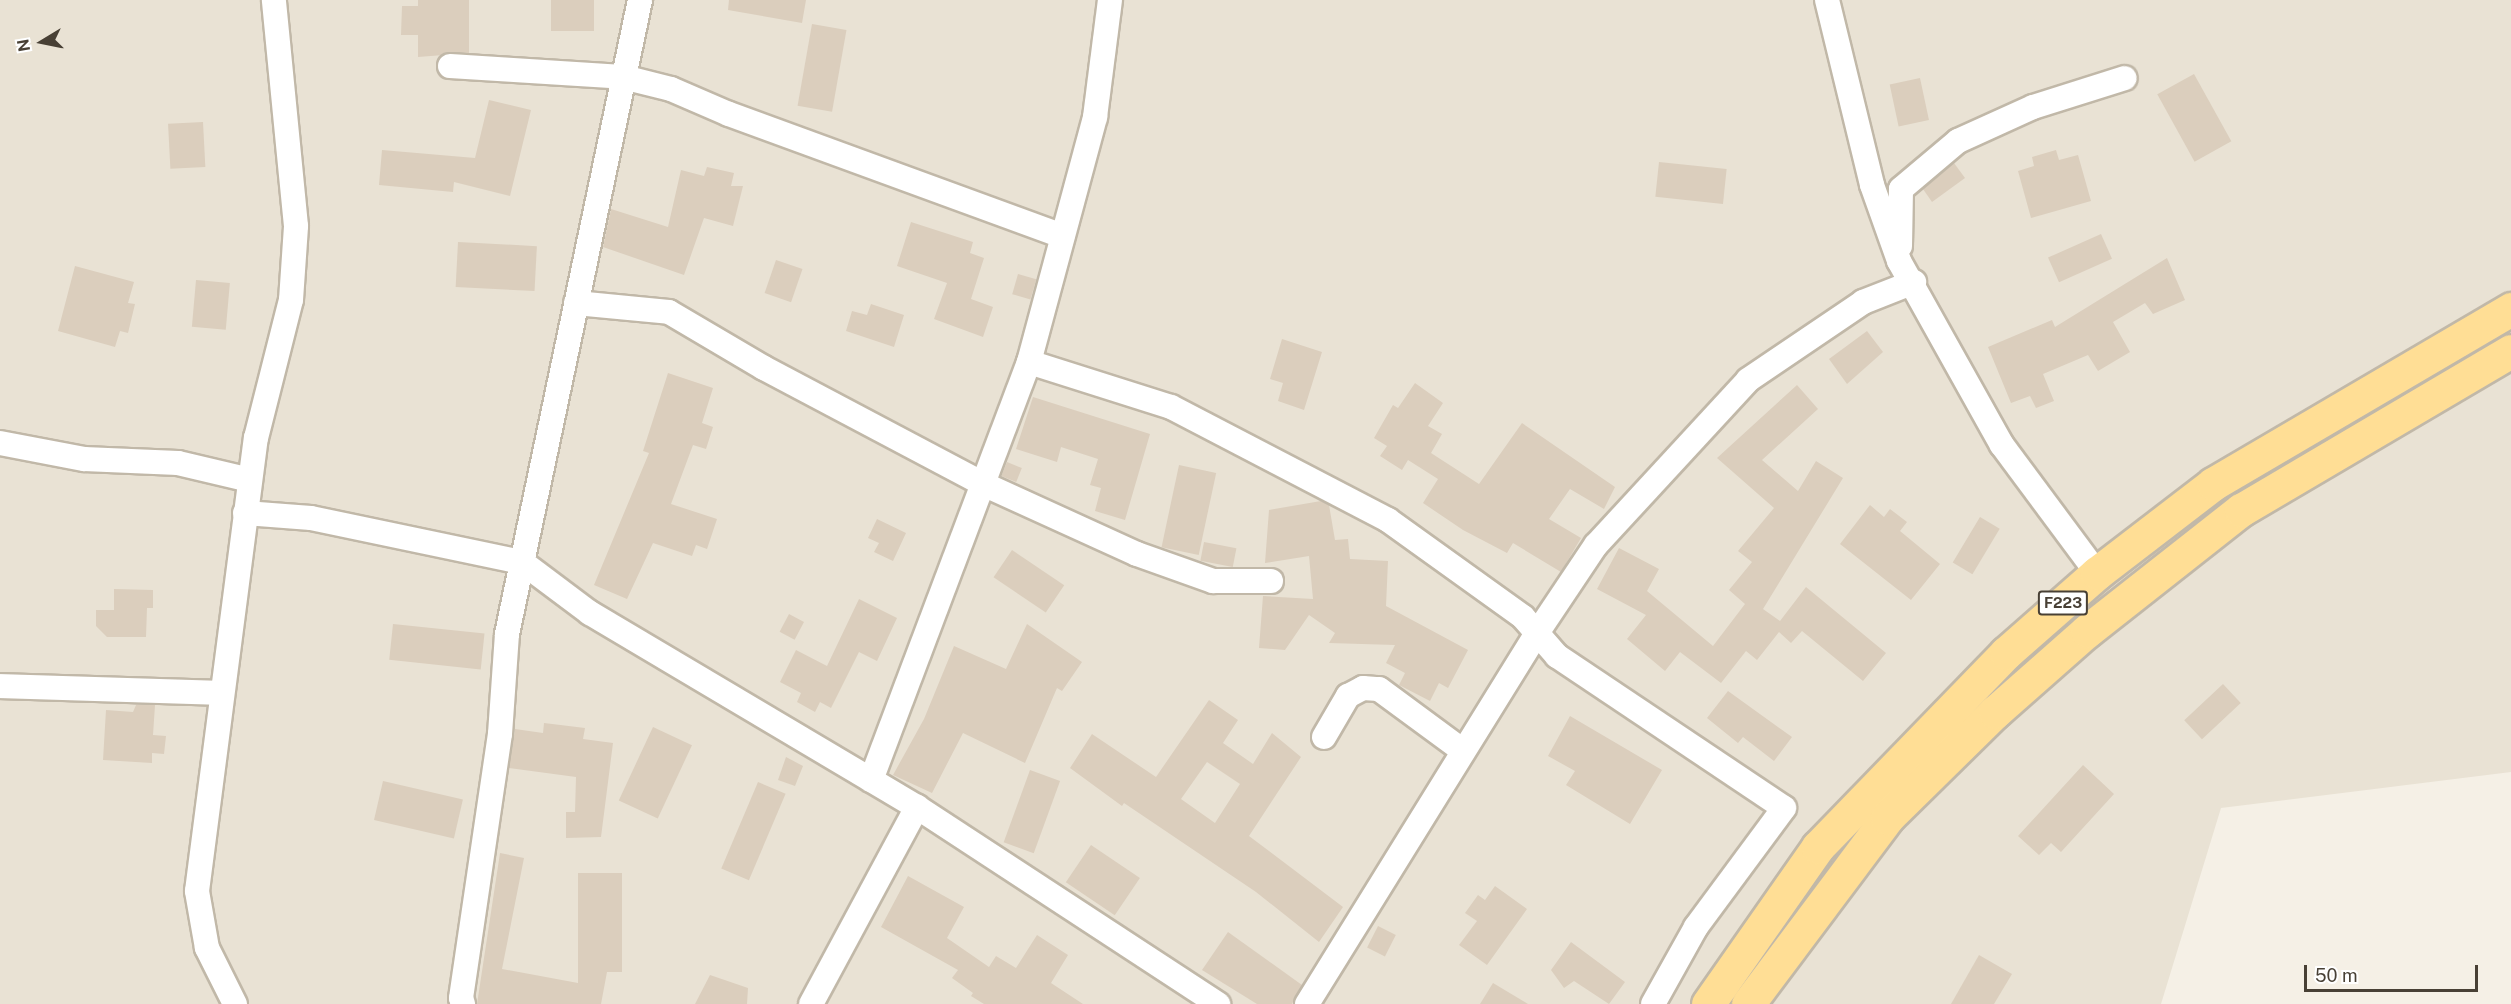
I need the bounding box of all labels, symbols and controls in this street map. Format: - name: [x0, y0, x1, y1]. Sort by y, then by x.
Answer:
- north arrow: [12, 12, 72, 72]
- text: N: [13, 37, 34, 53]
- road number: F223: [2038, 591, 2088, 615]
- scale bar: [2307, 953, 2481, 991]
- text: 50 m: [2315, 965, 2358, 986]

